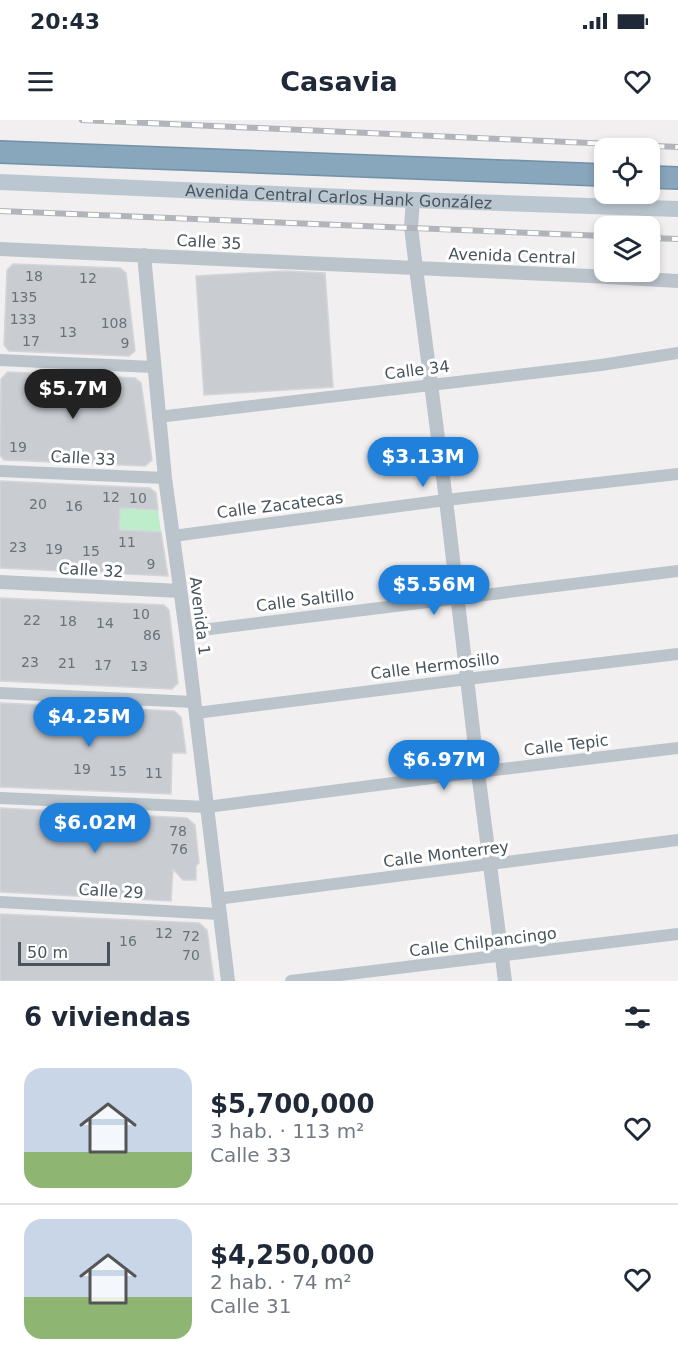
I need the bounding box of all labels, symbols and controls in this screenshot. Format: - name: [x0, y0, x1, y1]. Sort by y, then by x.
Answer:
- text: 20:43: [30, 9, 100, 34]
- icon: menu: [24, 65, 57, 98]
- icon: heart: [621, 65, 654, 98]
- text: Casavia: [280, 66, 398, 97]
- map controls: [594, 138, 660, 282]
- button: locate: [594, 138, 660, 204]
- street label: Avenida Central Carlos Hank González: [185, 181, 492, 212]
- button: layers: [594, 216, 660, 282]
- street label: Calle 35: [176, 231, 242, 253]
- street label: Avenida Central: [448, 244, 576, 268]
- house number: 18: [25, 268, 43, 284]
- house number: 12: [79, 270, 97, 286]
- house number: 135: [11, 289, 37, 305]
- house number: 133: [10, 311, 36, 327]
- house number: 108: [101, 315, 127, 331]
- house number: 13: [59, 324, 77, 340]
- house number: 17: [22, 333, 40, 349]
- house number: 9: [121, 335, 129, 351]
- street label: Calle 34: [384, 357, 450, 383]
- pin: $5.7M: [31, 369, 115, 420]
- text: $5.7M: [38, 376, 108, 400]
- pin: $3.13M: [374, 437, 472, 488]
- house number: 19: [9, 439, 27, 455]
- text: $3.13M: [381, 444, 465, 468]
- street label: Calle 33: [50, 447, 116, 469]
- street label: Calle Zacatecas: [216, 488, 344, 522]
- house number: 12: [102, 489, 120, 505]
- house number: 10: [129, 490, 147, 506]
- house number: 20: [29, 496, 47, 512]
- house number: 16: [65, 498, 83, 514]
- house number: 11: [118, 534, 136, 550]
- house number: 23: [9, 539, 27, 555]
- house number: 19: [45, 541, 63, 557]
- house number: 15: [82, 543, 100, 559]
- house number: 9: [147, 556, 155, 572]
- street label: Calle 32: [58, 559, 124, 581]
- pin: $5.56M: [385, 565, 483, 616]
- text: $5.56M: [392, 572, 476, 596]
- street label: Avenida 1: [186, 576, 214, 656]
- street label: Calle Saltillo: [255, 585, 355, 615]
- house number: 10: [132, 606, 150, 622]
- house number: 22: [23, 612, 41, 628]
- house number: 18: [59, 613, 77, 629]
- house number: 14: [96, 615, 114, 631]
- house number: 86: [143, 627, 161, 643]
- street label: Calle Hermosillo: [369, 649, 501, 683]
- house number: 23: [21, 654, 39, 670]
- house number: 21: [58, 655, 76, 671]
- house number: 17: [94, 657, 112, 673]
- house number: 13: [130, 658, 148, 674]
- pin: $4.25M: [40, 697, 138, 748]
- text: $4.25M: [47, 704, 131, 728]
- street label: Calle Tepic: [523, 730, 609, 760]
- pin: $6.97M: [395, 740, 493, 791]
- text: $6.97M: [402, 747, 486, 771]
- house number: 19: [73, 761, 91, 777]
- house number: 15: [109, 763, 127, 779]
- house number: 11: [145, 765, 163, 781]
- pin: $6.02M: [46, 803, 144, 854]
- text: $6.02M: [53, 810, 137, 834]
- house number: 78: [169, 823, 187, 839]
- street label: Calle Monterrey: [382, 837, 510, 871]
- house number: 76: [170, 841, 188, 857]
- street label: Calle 29: [78, 880, 144, 902]
- street label: Calle Chilpancingo: [408, 924, 558, 960]
- house number: 12: [155, 925, 173, 941]
- house number: 72: [182, 928, 200, 944]
- house number: 16: [119, 933, 137, 949]
- scale bar: [18, 939, 110, 966]
- text: 50 m: [27, 943, 68, 962]
- house number: 70: [182, 947, 200, 963]
- icon: filters: [621, 1001, 654, 1034]
- text: 6 viviendas: [24, 1002, 191, 1032]
- text: $5,700,000: [210, 1089, 374, 1119]
- icon: home: [72, 1092, 144, 1164]
- icon: heart: [621, 1112, 654, 1145]
- text: 3 hab. · 113 m²: [210, 1119, 364, 1143]
- text: Calle 33: [210, 1143, 291, 1167]
- text: $4,250,000: [210, 1240, 374, 1270]
- icon: home: [72, 1243, 144, 1315]
- icon: heart: [621, 1263, 654, 1296]
- text: 2 hab. · 74 m²: [210, 1270, 351, 1294]
- text: Calle 31: [210, 1294, 291, 1318]

